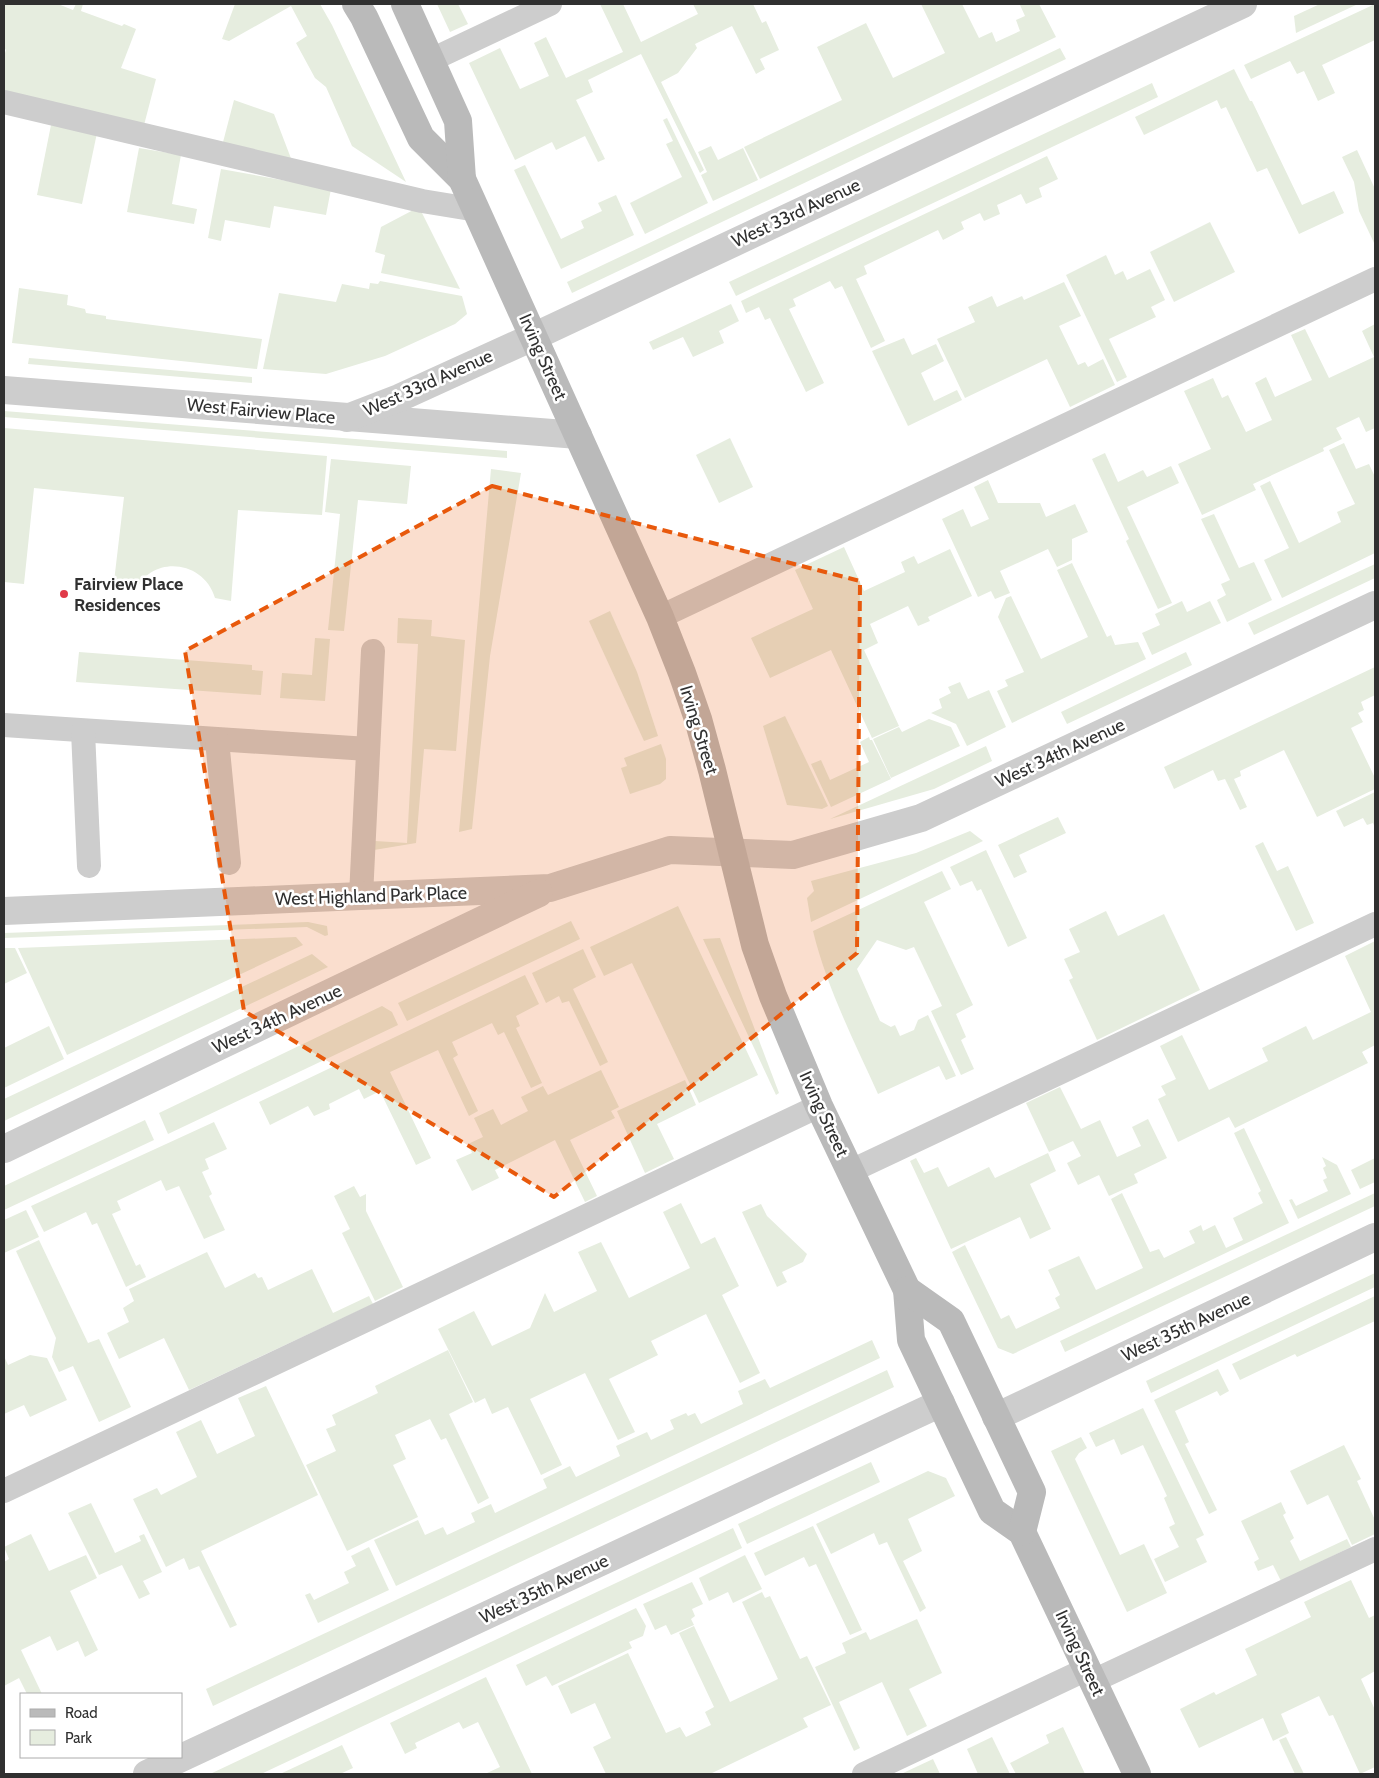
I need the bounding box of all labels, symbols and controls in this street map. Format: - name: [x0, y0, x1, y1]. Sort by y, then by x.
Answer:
- street label: West 33rd Avenue: [728, 174, 864, 252]
- street label: Irving Street: [514, 310, 572, 404]
- street label: West 33rd Avenue: [360, 345, 496, 421]
- street label: West Fairview Place: [186, 394, 336, 428]
- place label: Fairview Place Residences: [74, 573, 183, 616]
- marker: Fairview Place Residences: [58, 588, 70, 600]
- street label: Irving Street: [675, 683, 723, 777]
- street label: West 34th Avenue: [992, 713, 1128, 793]
- street label: West Highland Park Place: [275, 882, 467, 910]
- street label: West 34th Avenue: [209, 979, 345, 1059]
- street label: Irving Street: [795, 1068, 853, 1160]
- street label: West 35th Avenue: [1118, 1288, 1254, 1366]
- street label: West 35th Avenue: [476, 1550, 612, 1628]
- street label: Irving Street: [1051, 1607, 1109, 1699]
- legend: [20, 1693, 182, 1758]
- text: Road: [65, 1704, 98, 1722]
- text: Park: [65, 1729, 92, 1747]

